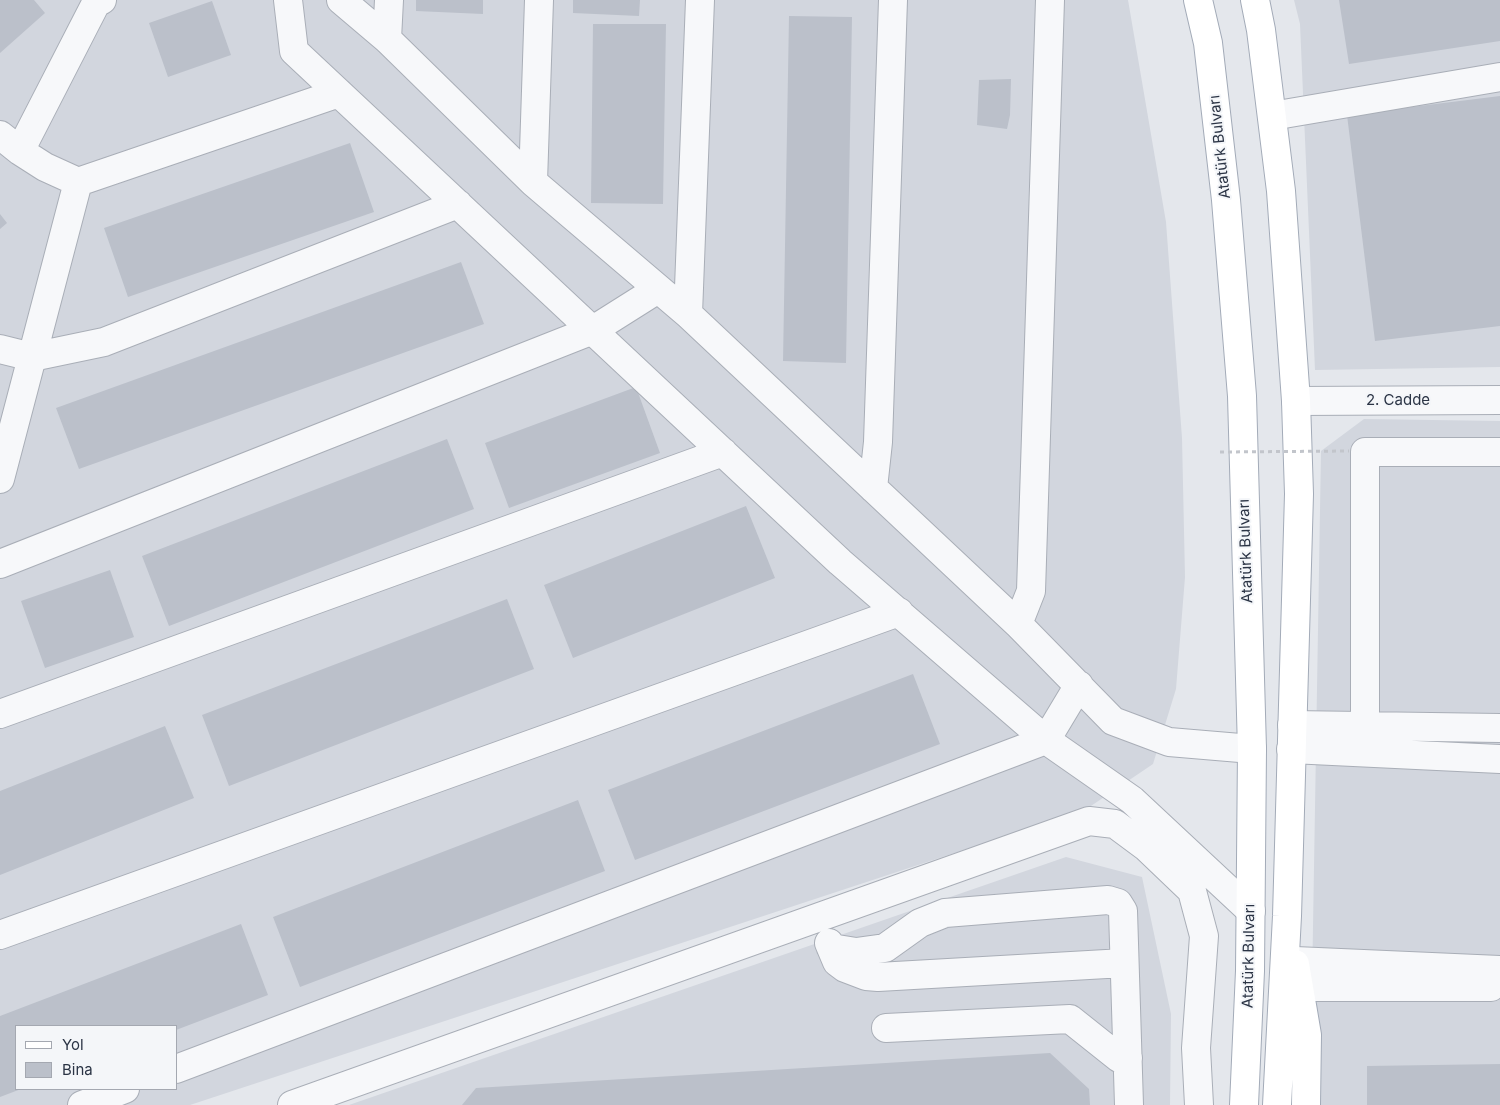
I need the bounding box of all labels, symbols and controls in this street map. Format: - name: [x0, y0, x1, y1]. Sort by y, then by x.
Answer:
- street label: Atatürk Bulvarı: [1206, 94, 1234, 200]
- street label: 2. Cadde: [1366, 391, 1430, 409]
- street label: Atatürk Bulvarı: [1235, 499, 1257, 603]
- street label: Atatürk Bulvarı: [1239, 904, 1259, 1008]
- legend: [15, 1025, 178, 1090]
- text: Yol: [62, 1035, 84, 1054]
- text: Bina: [62, 1060, 93, 1079]

